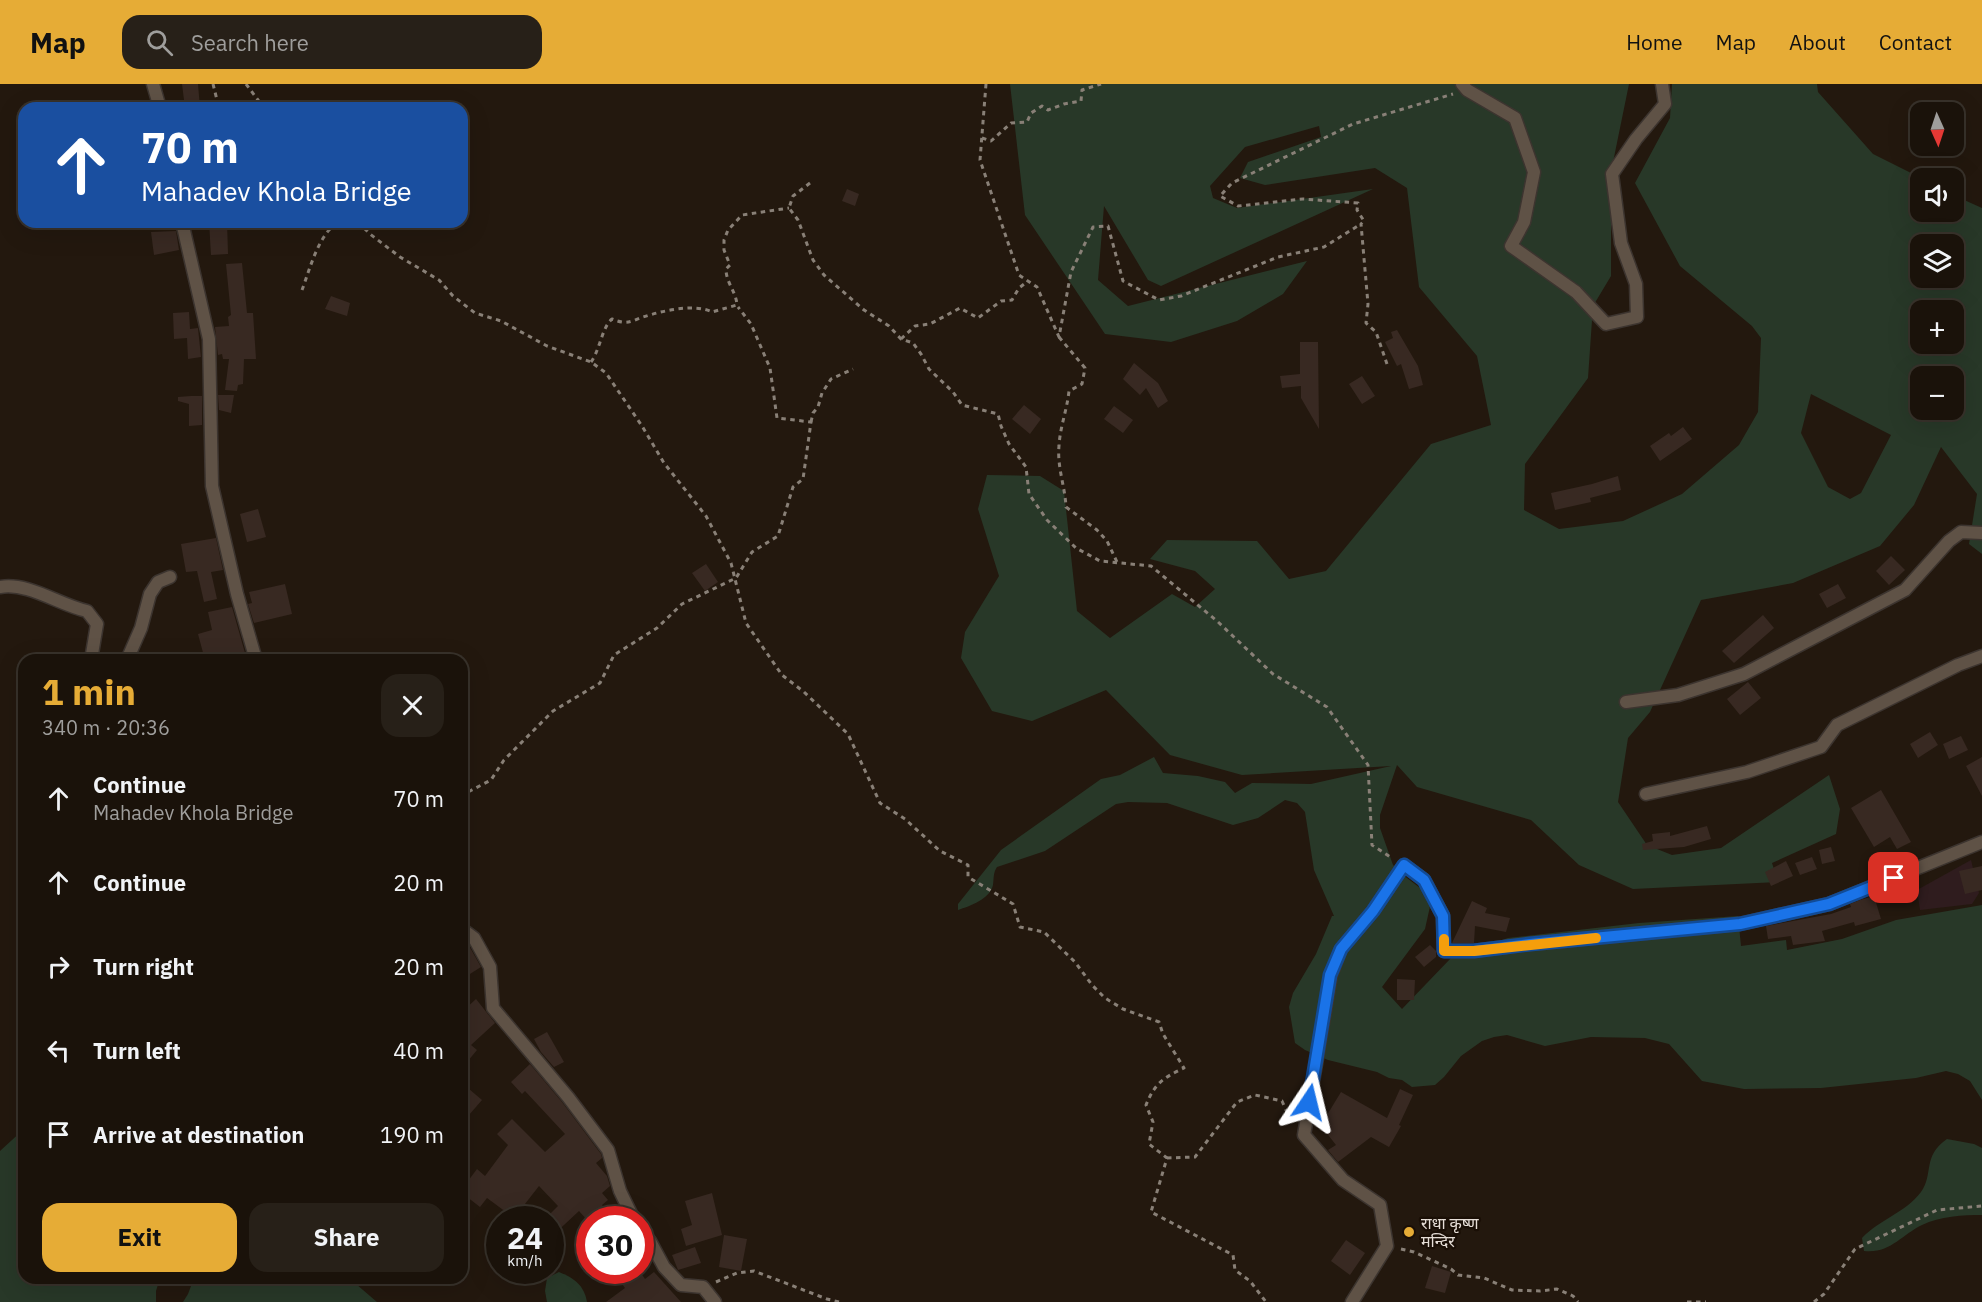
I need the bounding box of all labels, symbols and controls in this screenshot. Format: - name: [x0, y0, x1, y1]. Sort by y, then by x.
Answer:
- search box: [122, 15, 542, 69]
- text: Map: [30, 24, 86, 61]
- icon: search: [143, 26, 176, 59]
- text: Search here: [191, 28, 309, 57]
- text: Home: [1626, 28, 1683, 56]
- text: Map: [1716, 28, 1756, 56]
- text: About: [1789, 28, 1846, 56]
- text: Contact: [1879, 28, 1952, 56]
- north arrow: [1910, 102, 1964, 156]
- map controls: [1910, 102, 1964, 420]
- text: 70 m: [141, 120, 239, 175]
- icon: ahead: [42, 126, 120, 204]
- button: sound: [1910, 168, 1964, 222]
- text: Mahadev Khola Bridge: [141, 173, 412, 208]
- button: layers: [1910, 234, 1964, 288]
- button: +: [1910, 300, 1964, 354]
- button: −: [1910, 366, 1964, 420]
- text: 1 min: [42, 668, 136, 715]
- button: close: [381, 674, 444, 737]
- text: 340 m · 20:36: [42, 714, 170, 741]
- text: Continue: [93, 770, 186, 799]
- icon: ahead: [42, 782, 75, 815]
- text: 70 m: [393, 784, 444, 813]
- text: Mahadev Khola Bridge: [93, 799, 293, 826]
- pin: [1868, 852, 1919, 903]
- icon: arrive: [1877, 861, 1910, 894]
- icon: ahead: [42, 866, 75, 899]
- text: Continue: [93, 868, 186, 897]
- text: 20 m: [393, 868, 444, 897]
- icon: right: [42, 950, 75, 983]
- text: Turn right: [93, 952, 194, 981]
- text: 20 m: [393, 952, 444, 981]
- icon: left: [42, 1034, 75, 1067]
- text: Turn left: [93, 1036, 181, 1065]
- text: 40 m: [393, 1036, 444, 1065]
- position arrow: [1277, 1070, 1341, 1134]
- icon: arrive: [42, 1118, 75, 1151]
- text: Arrive at destination: [93, 1120, 304, 1149]
- text: 190 m: [380, 1120, 444, 1149]
- button: Exit: [42, 1203, 237, 1272]
- button: Share: [249, 1203, 444, 1272]
- speed limit sign: 30: [576, 1206, 654, 1284]
- place label: राधा कृष्ण मन्दिर: [1421, 1213, 1479, 1251]
- text: 24: [507, 1218, 543, 1257]
- marker: राधा कृष्ण मन्दिर: [1402, 1225, 1416, 1239]
- text: km/h: [507, 1251, 543, 1270]

